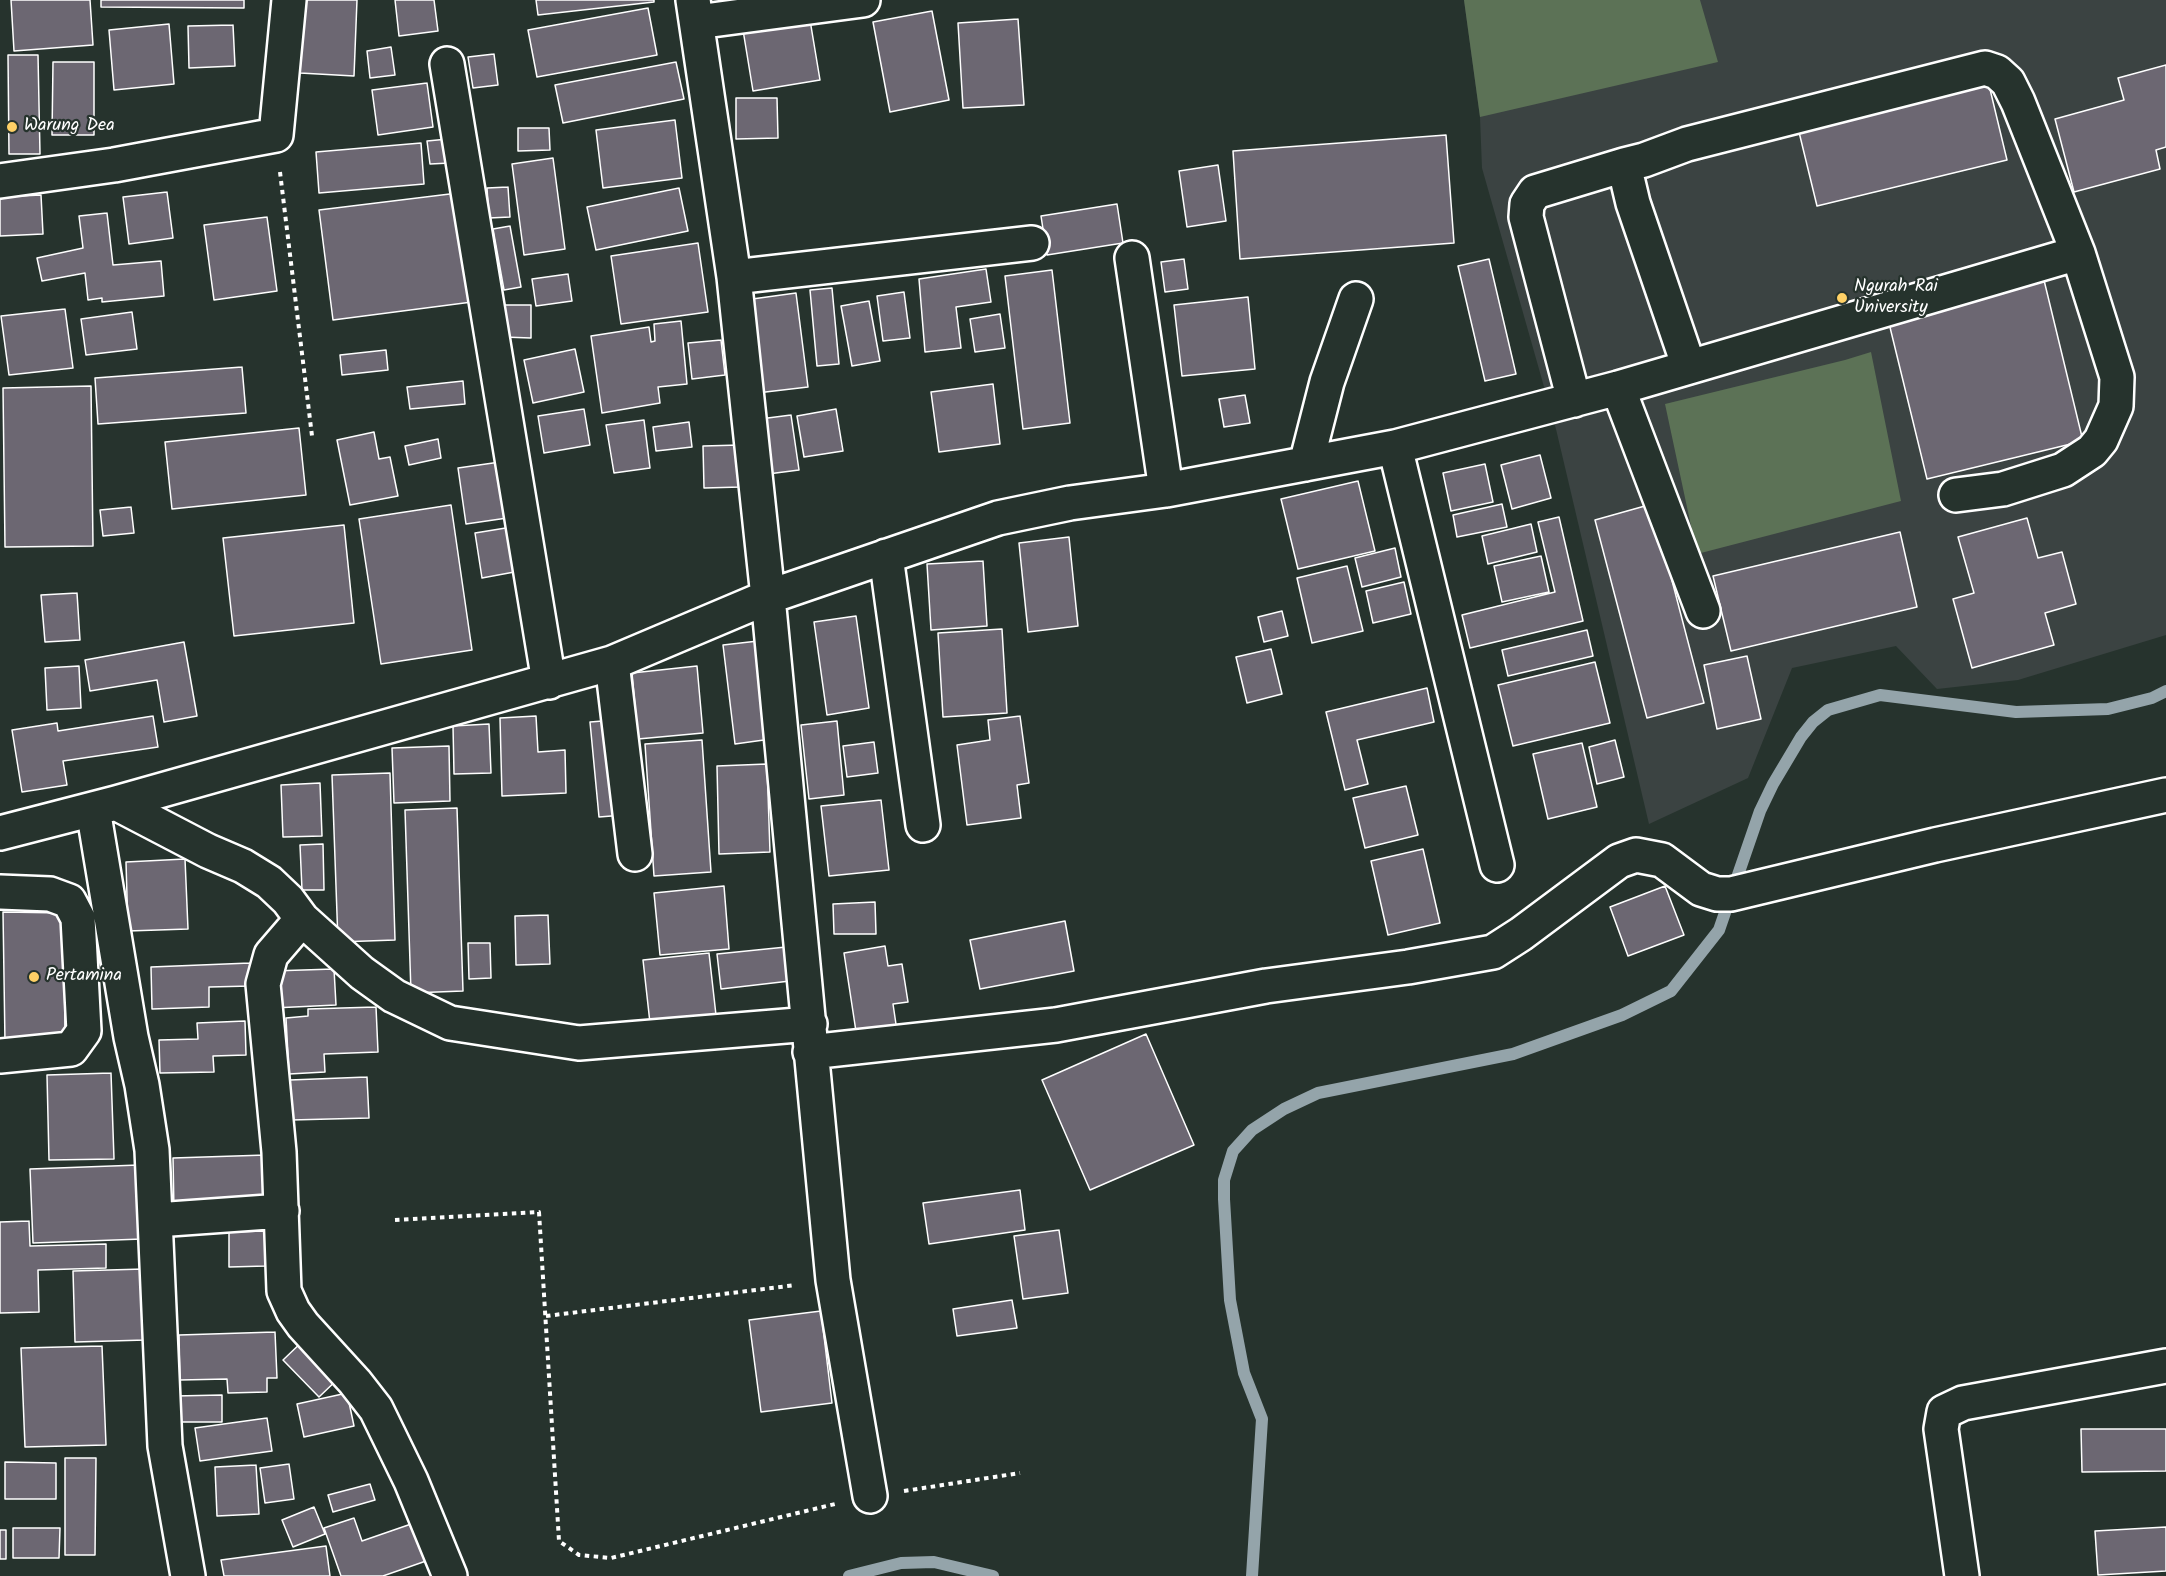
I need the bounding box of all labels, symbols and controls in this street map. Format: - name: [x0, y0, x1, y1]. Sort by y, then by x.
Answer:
- place label: Warung Dea: [24, 116, 115, 138]
- marker: Warung Dea: [5, 120, 19, 134]
- place label: Ngurah Rai University: [1854, 277, 1938, 320]
- marker: Ngurah Rai University: [1835, 291, 1849, 305]
- place label: Pertamina: [46, 966, 122, 988]
- marker: Pertamina: [27, 970, 41, 984]

